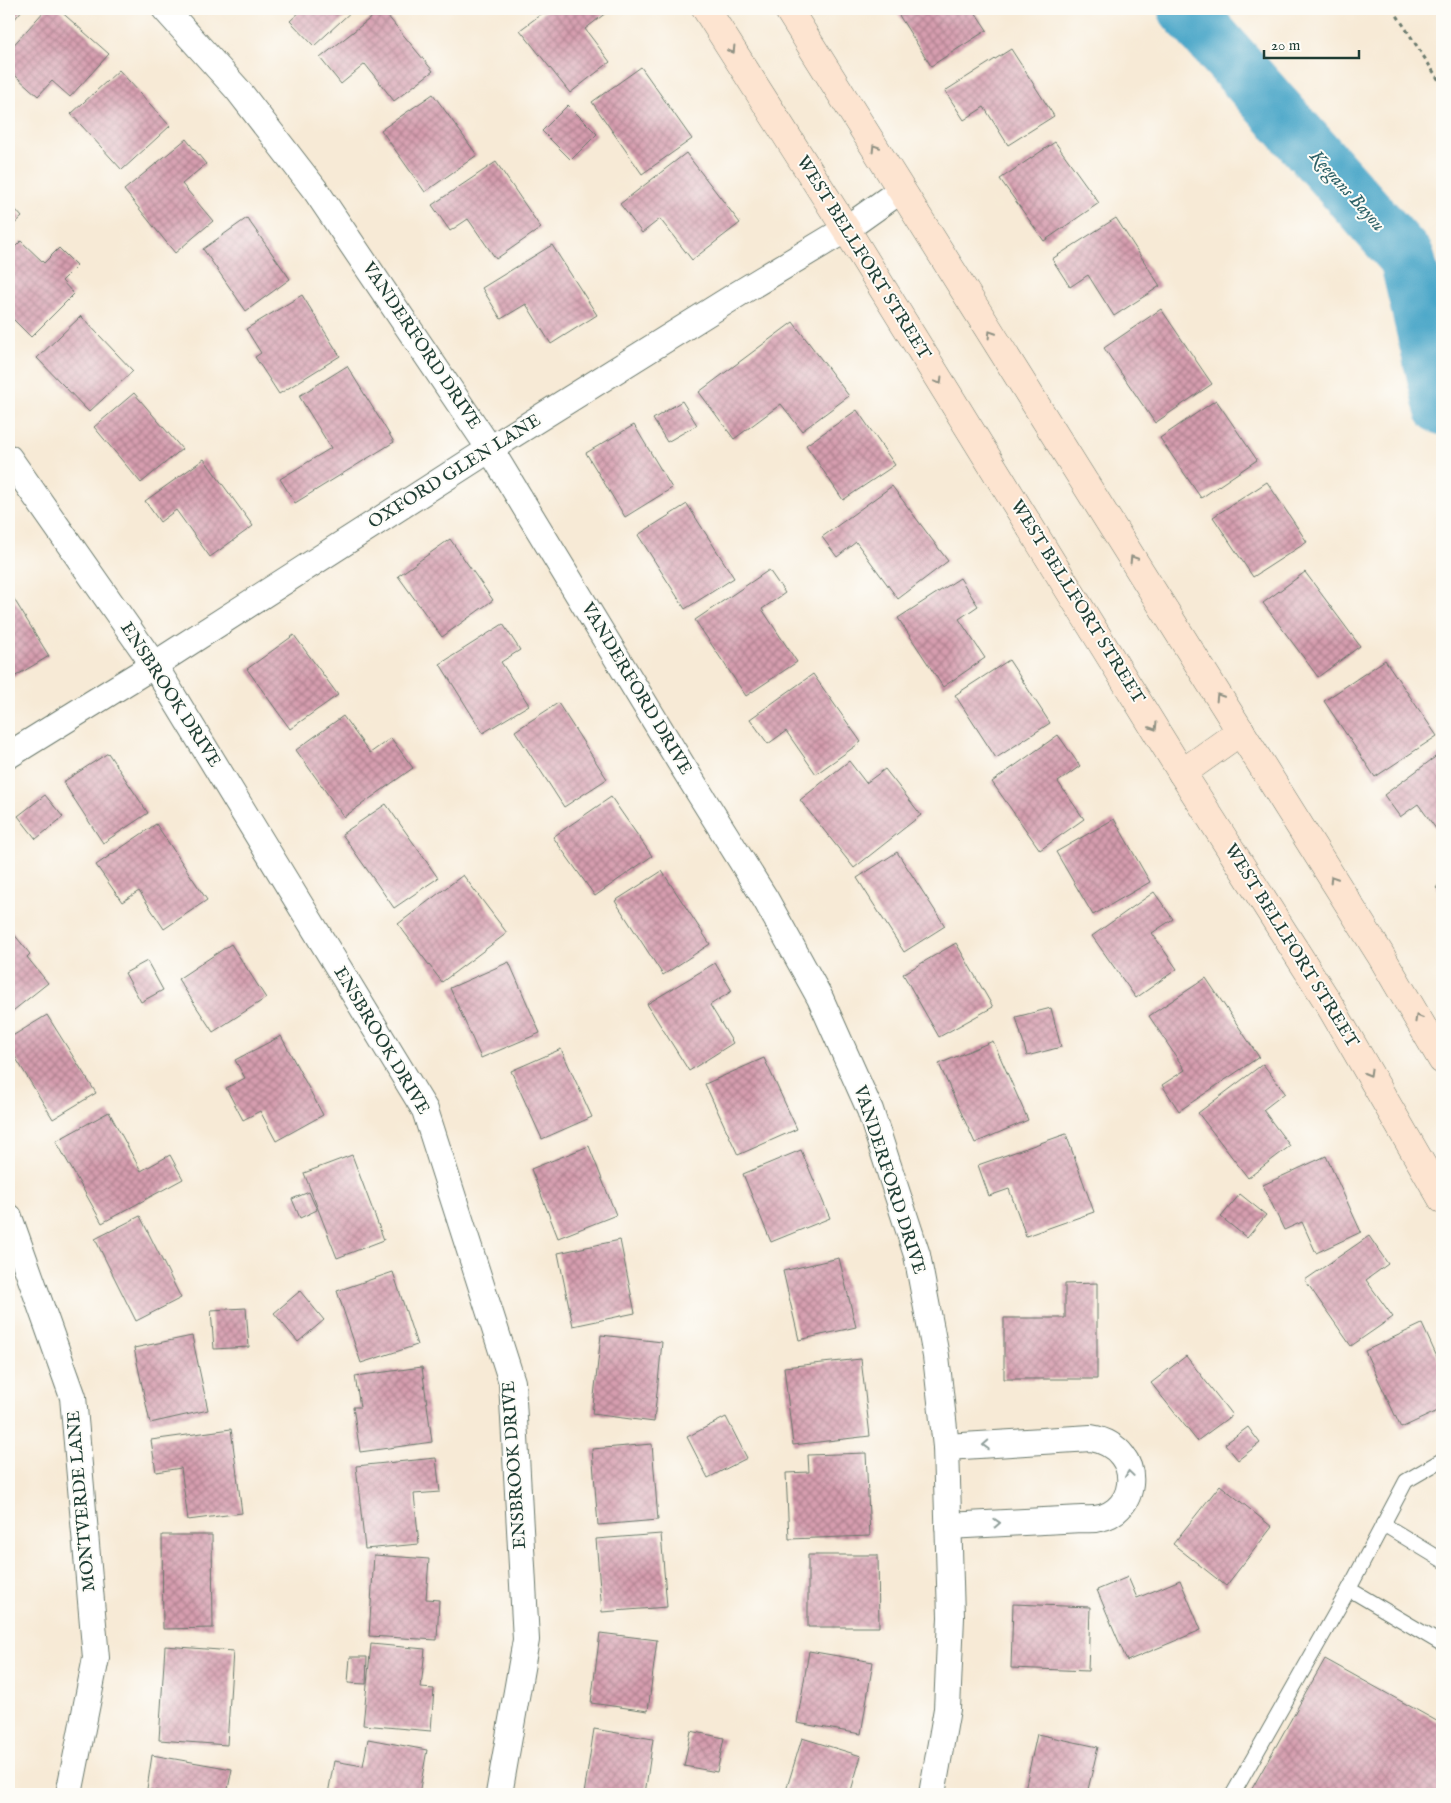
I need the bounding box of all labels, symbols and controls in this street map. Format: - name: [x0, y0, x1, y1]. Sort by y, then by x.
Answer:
- scale bar: [1264, 28, 1358, 60]
- text: 20 m: [1271, 36, 1301, 55]
- one-way arrow: [726, 45, 736, 54]
- water label: Keegans Bayou: [1303, 144, 1390, 237]
- one-way arrow: [872, 145, 881, 154]
- street label: WEST BELLFORT STREET: [791, 152, 935, 364]
- street label: VANDERFORD DRIVE: [356, 257, 486, 434]
- one-way arrow: [988, 330, 998, 339]
- one-way arrow: [933, 375, 943, 384]
- street label: OXFORD GLEN LANE: [364, 409, 546, 535]
- street label: WEST BELLFORT STREET: [1005, 496, 1149, 708]
- one-way arrow: [1129, 556, 1139, 565]
- street label: VANDERFORD DRIVE: [575, 598, 697, 779]
- street label: ENSBROOK DRIVE: [114, 618, 226, 772]
- one-way arrow: [1216, 693, 1226, 702]
- one-way arrow: [1148, 721, 1157, 730]
- street label: WEST BELLFORT STREET: [1219, 840, 1363, 1052]
- one-way arrow: [1330, 875, 1340, 884]
- street label: ENSBROOK DRIVE: [328, 963, 434, 1119]
- one-way arrow: [1414, 1014, 1424, 1023]
- one-way arrow: [1363, 1068, 1373, 1077]
- street label: VANDERFORD DRIVE: [847, 1082, 930, 1277]
- street label: ENSBROOK DRIVE: [498, 1380, 532, 1550]
- street label: MONTVERDE LANE: [63, 1409, 101, 1593]
- one-way arrow: [982, 1439, 990, 1450]
- one-way arrow: [1124, 1470, 1135, 1478]
- one-way arrow: [993, 1518, 1001, 1529]

